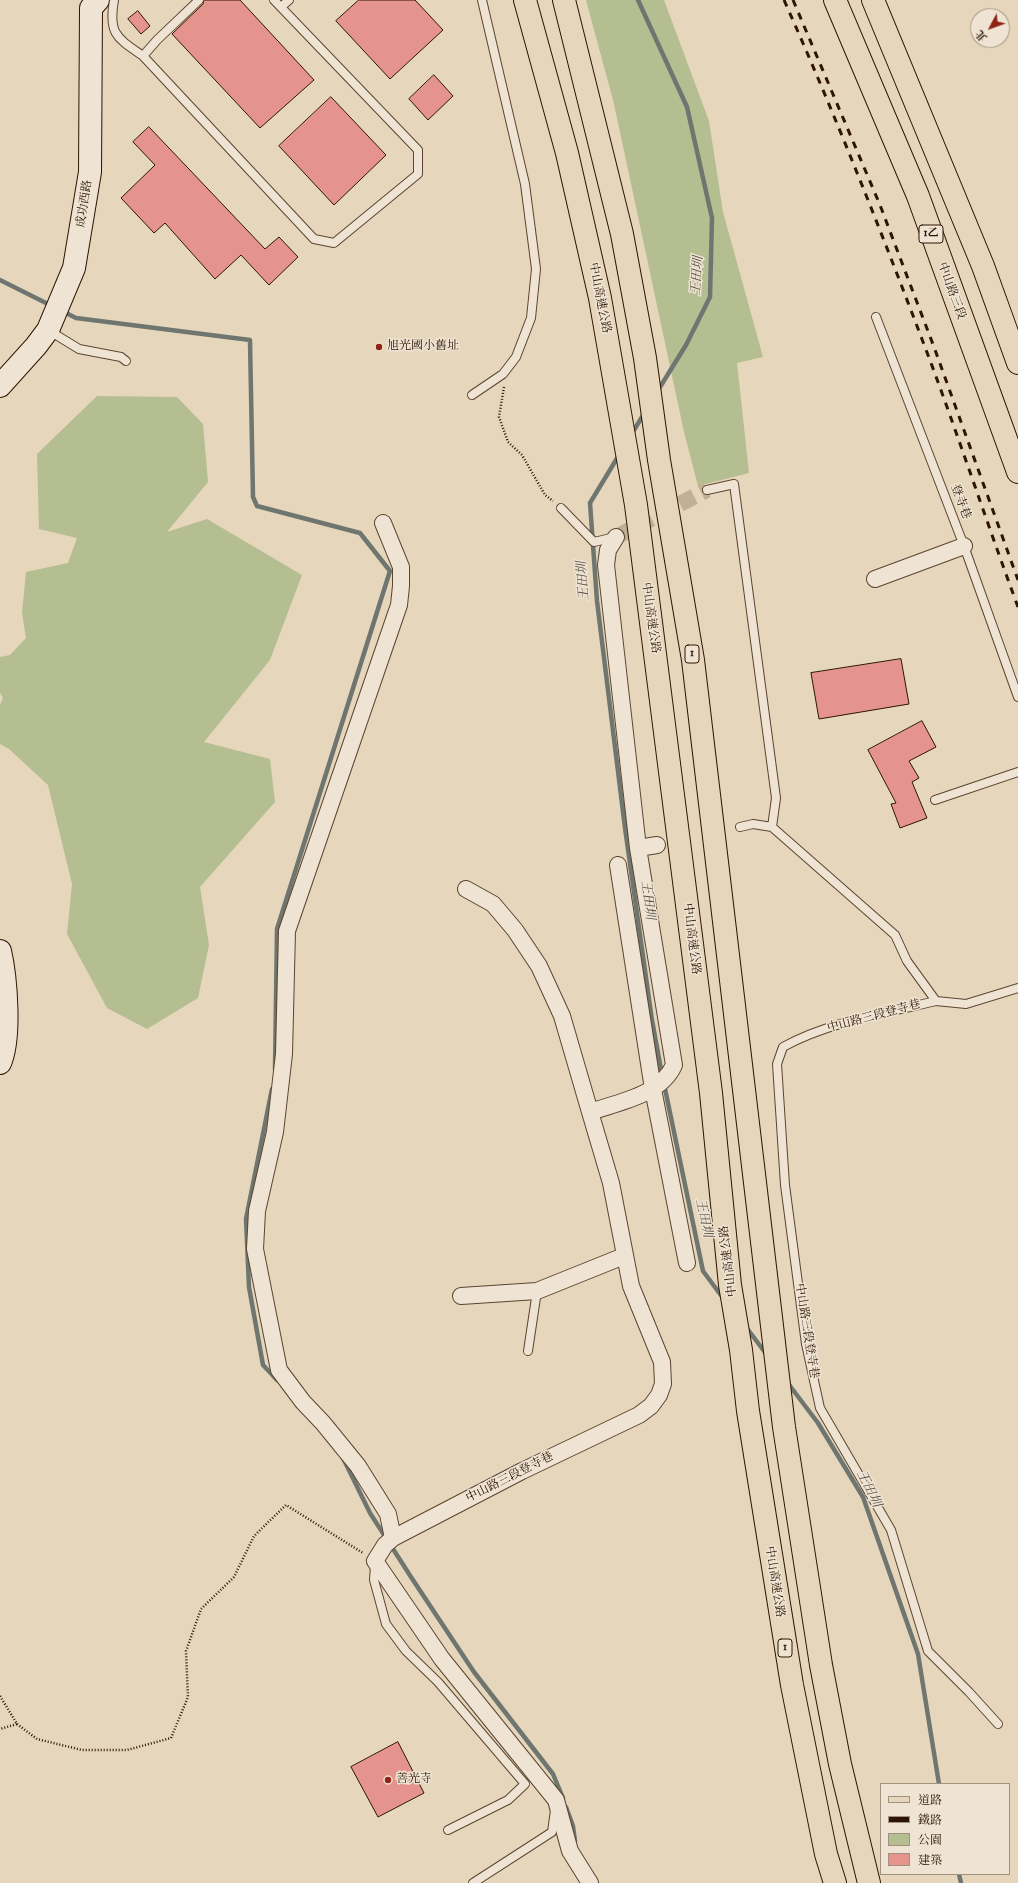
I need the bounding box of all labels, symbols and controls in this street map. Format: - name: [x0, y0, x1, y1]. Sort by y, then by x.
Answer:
- north arrow: [970, 8, 1010, 48]
- text: 北: [973, 26, 991, 44]
- street label: 成功西路: [74, 179, 96, 229]
- road number: 1乙: [919, 225, 943, 243]
- water label: 王田圳: [689, 256, 707, 296]
- street label: 中山路三段: [934, 260, 968, 322]
- street label: 中山高速公路: [585, 261, 613, 335]
- place label: 旭光國小舊址: [387, 340, 459, 354]
- marker: 旭光國小舊址: [374, 342, 384, 352]
- street label: 登寺巷: [947, 483, 973, 521]
- water label: 王田圳: [575, 561, 593, 601]
- street label: 中山高速公路: [638, 581, 662, 655]
- road number: 1: [685, 645, 699, 663]
- water label: 王田圳: [637, 880, 657, 920]
- street label: 中山高速公路: [679, 902, 703, 976]
- street label: 中山路三段登寺巷: [826, 998, 922, 1036]
- water label: 王田圳: [691, 1197, 715, 1239]
- street label: 中山高速公路: [717, 1224, 741, 1298]
- street label: 中山路三段登寺巷: [791, 1282, 821, 1380]
- street label: 中山路三段登寺巷: [464, 1450, 556, 1506]
- water label: 王田圳: [852, 1468, 884, 1510]
- street label: 中山高速公路: [761, 1545, 787, 1619]
- road number: 1: [778, 1639, 792, 1657]
- place label: 善光寺: [396, 1773, 432, 1787]
- marker: 善光寺: [383, 1775, 393, 1785]
- legend: [880, 1783, 1010, 1875]
- text: 道路: [918, 1793, 942, 1808]
- text: 鐵路: [918, 1813, 942, 1828]
- text: 公園: [918, 1833, 942, 1848]
- text: 建築: [918, 1853, 942, 1868]

